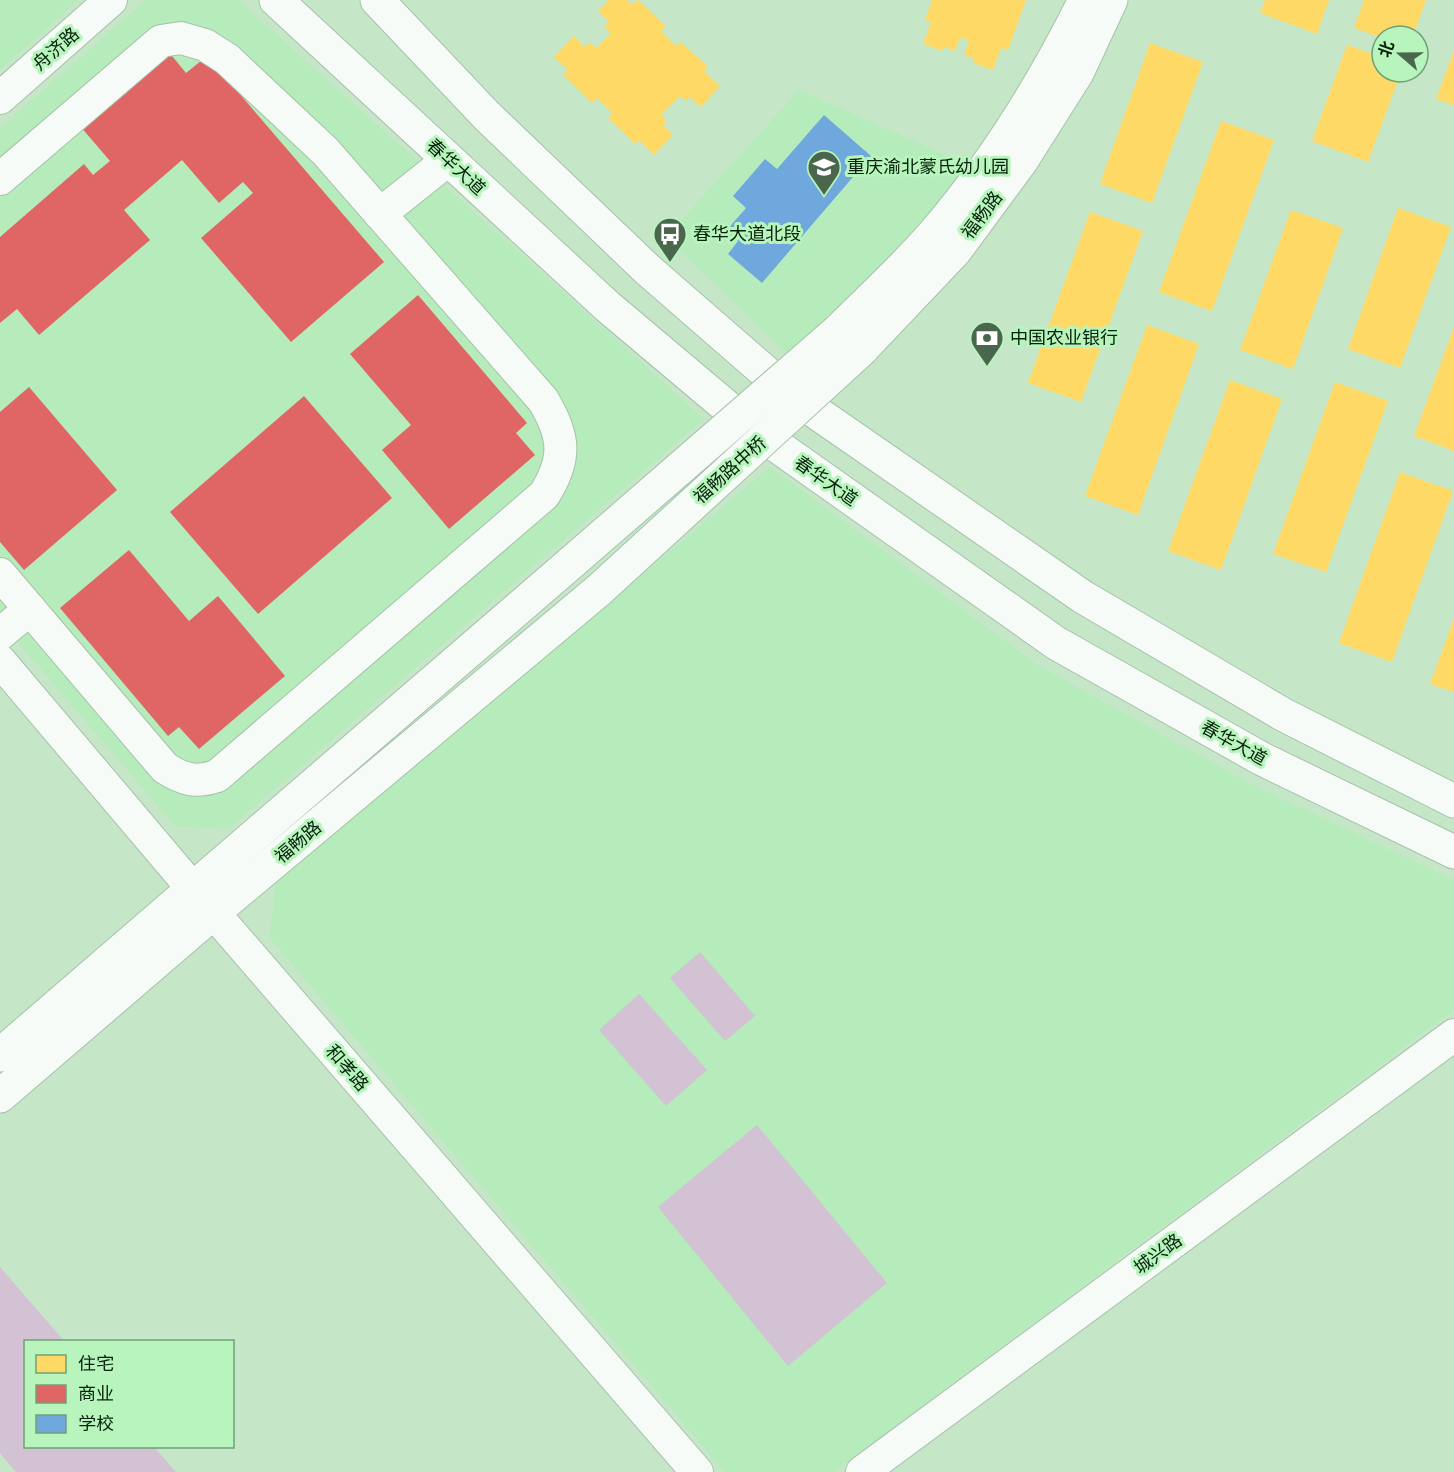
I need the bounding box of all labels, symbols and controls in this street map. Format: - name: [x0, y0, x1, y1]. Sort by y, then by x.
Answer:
- street label: 舟济路: [28, 22, 84, 75]
- north arrow: [1370, 24, 1430, 84]
- text: 北: [1374, 38, 1398, 60]
- street label: 春华大道: [422, 134, 491, 200]
- school or university icon: 重庆渝北蒙氏幼儿园: [806, 149, 842, 196]
- place label: 重庆渝北蒙氏幼儿园: [847, 155, 1009, 178]
- street label: 福畅路: [956, 186, 1007, 243]
- bus stop icon: 春华大道北段: [652, 216, 688, 263]
- place label: 春华大道北段: [693, 222, 801, 245]
- bank icon: 中国农业银行: [969, 320, 1005, 367]
- place label: 中国农业银行: [1010, 326, 1118, 349]
- street label: 福畅路中桥: [689, 431, 771, 508]
- street label: 春华大道: [790, 451, 862, 511]
- street label: 春华大道: [1197, 715, 1271, 770]
- street label: 福畅路: [270, 815, 326, 868]
- street label: 和孝路: [321, 1040, 374, 1096]
- street label: 城兴路: [1129, 1228, 1186, 1279]
- legend: [24, 1340, 234, 1448]
- text: 住宅: [78, 1352, 114, 1375]
- text: 商业: [78, 1382, 114, 1405]
- text: 学校: [78, 1412, 114, 1435]

